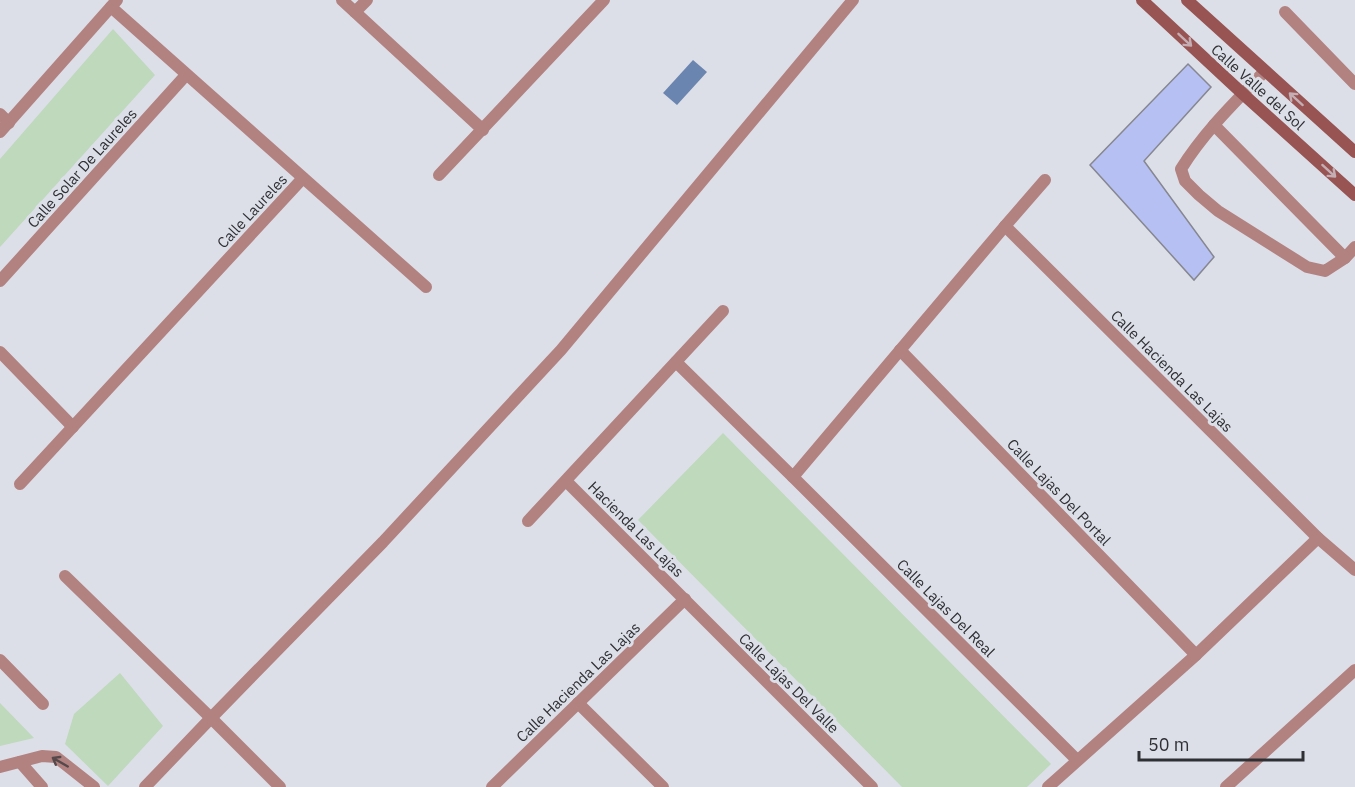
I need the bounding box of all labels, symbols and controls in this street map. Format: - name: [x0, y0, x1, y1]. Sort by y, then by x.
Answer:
- one-way arrow: [1177, 33, 1192, 47]
- street label: Calle Valle del Sol: [1207, 40, 1309, 134]
- one-way arrow: [1289, 92, 1304, 106]
- street label: Calle Solar De Laureles: [23, 104, 141, 232]
- one-way arrow: [1321, 164, 1336, 178]
- street label: Calle Laureles: [213, 170, 291, 252]
- street label: Calle Hacienda Las Lajas: [1107, 306, 1237, 436]
- street label: Calle Lajas Del Portal: [1003, 435, 1115, 549]
- street label: Hacienda Las Lajas: [584, 477, 688, 581]
- street label: Calle Lajas Del Real: [893, 555, 999, 661]
- street label: Calle Hacienda Las Lajas: [512, 618, 644, 746]
- street label: Calle Lajas Del Valle: [735, 629, 843, 737]
- scale bar: [1139, 724, 1302, 762]
- text: 50 m: [1148, 733, 1190, 756]
- one-way arrow: [52, 756, 69, 768]

